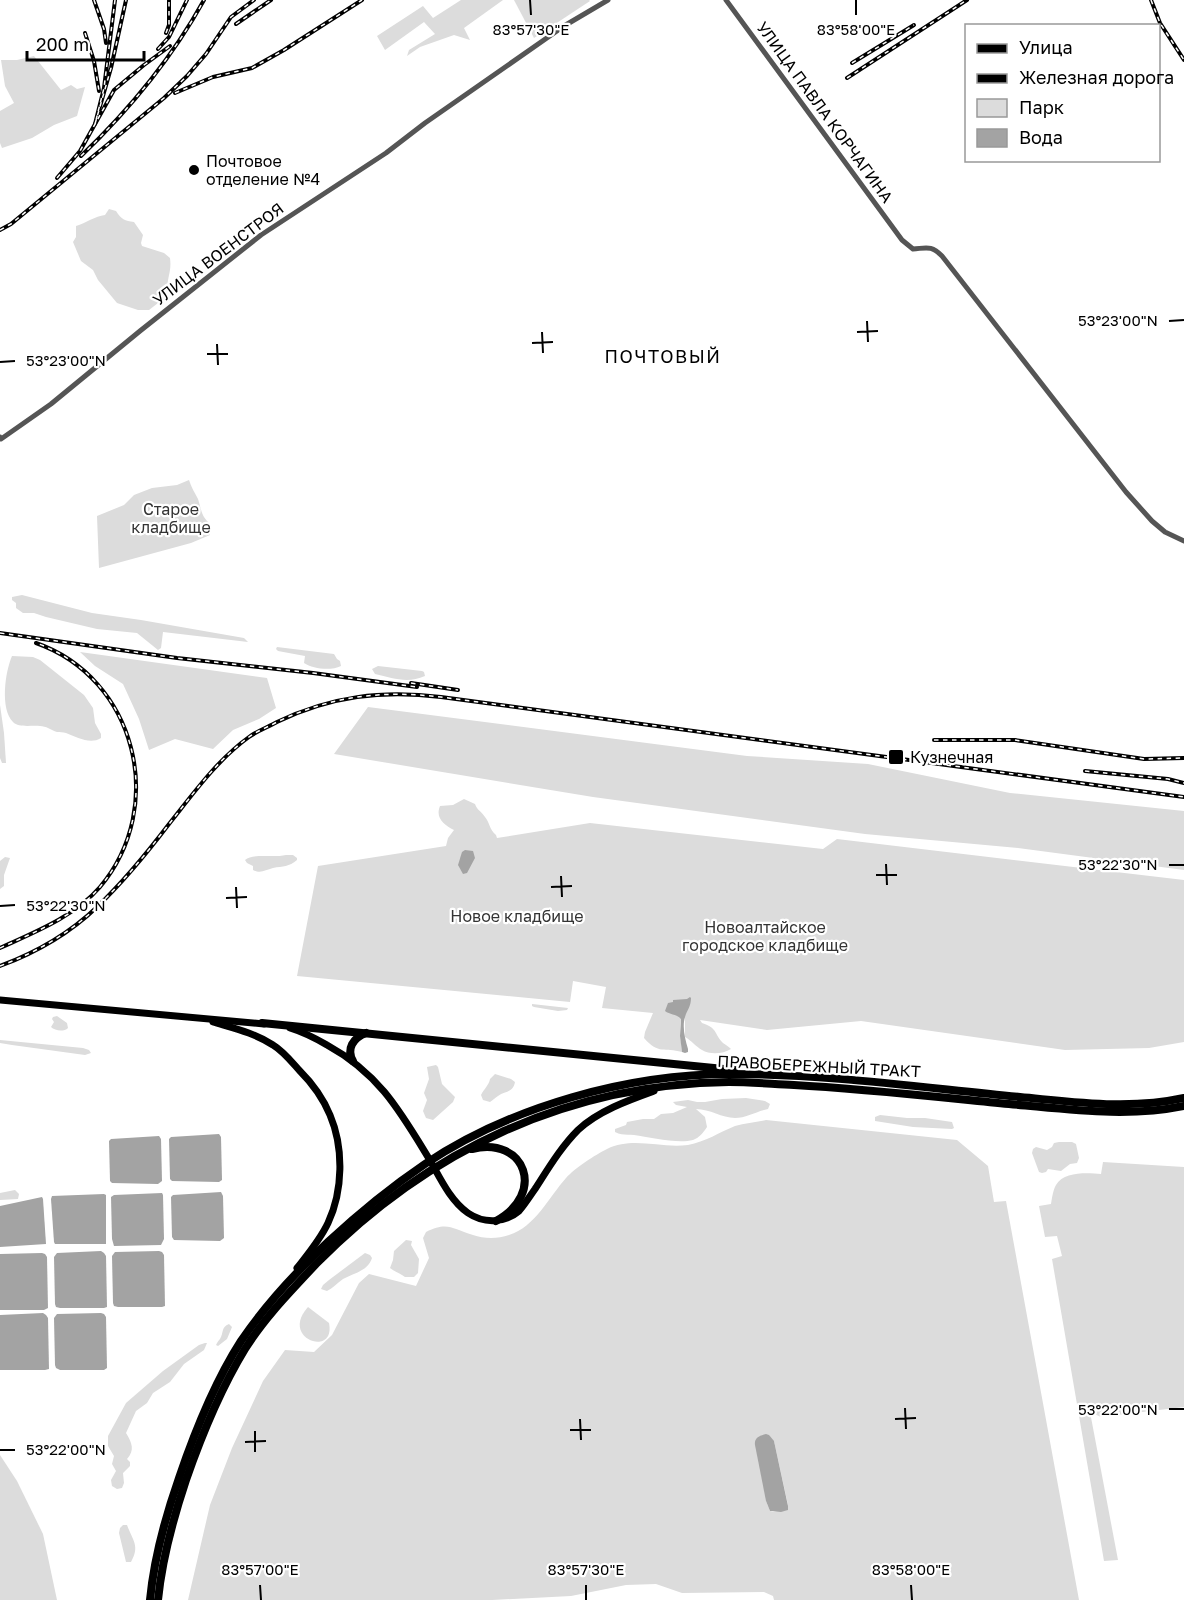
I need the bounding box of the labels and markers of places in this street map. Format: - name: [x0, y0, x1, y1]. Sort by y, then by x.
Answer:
- place label: Почтовое отделение №4: [206, 151, 320, 189]
- marker: Почтовое отделение №4: [187, 163, 201, 177]
- place label: Кузнечная: [910, 747, 993, 767]
- marker: Кузнечная: [887, 748, 905, 766]

